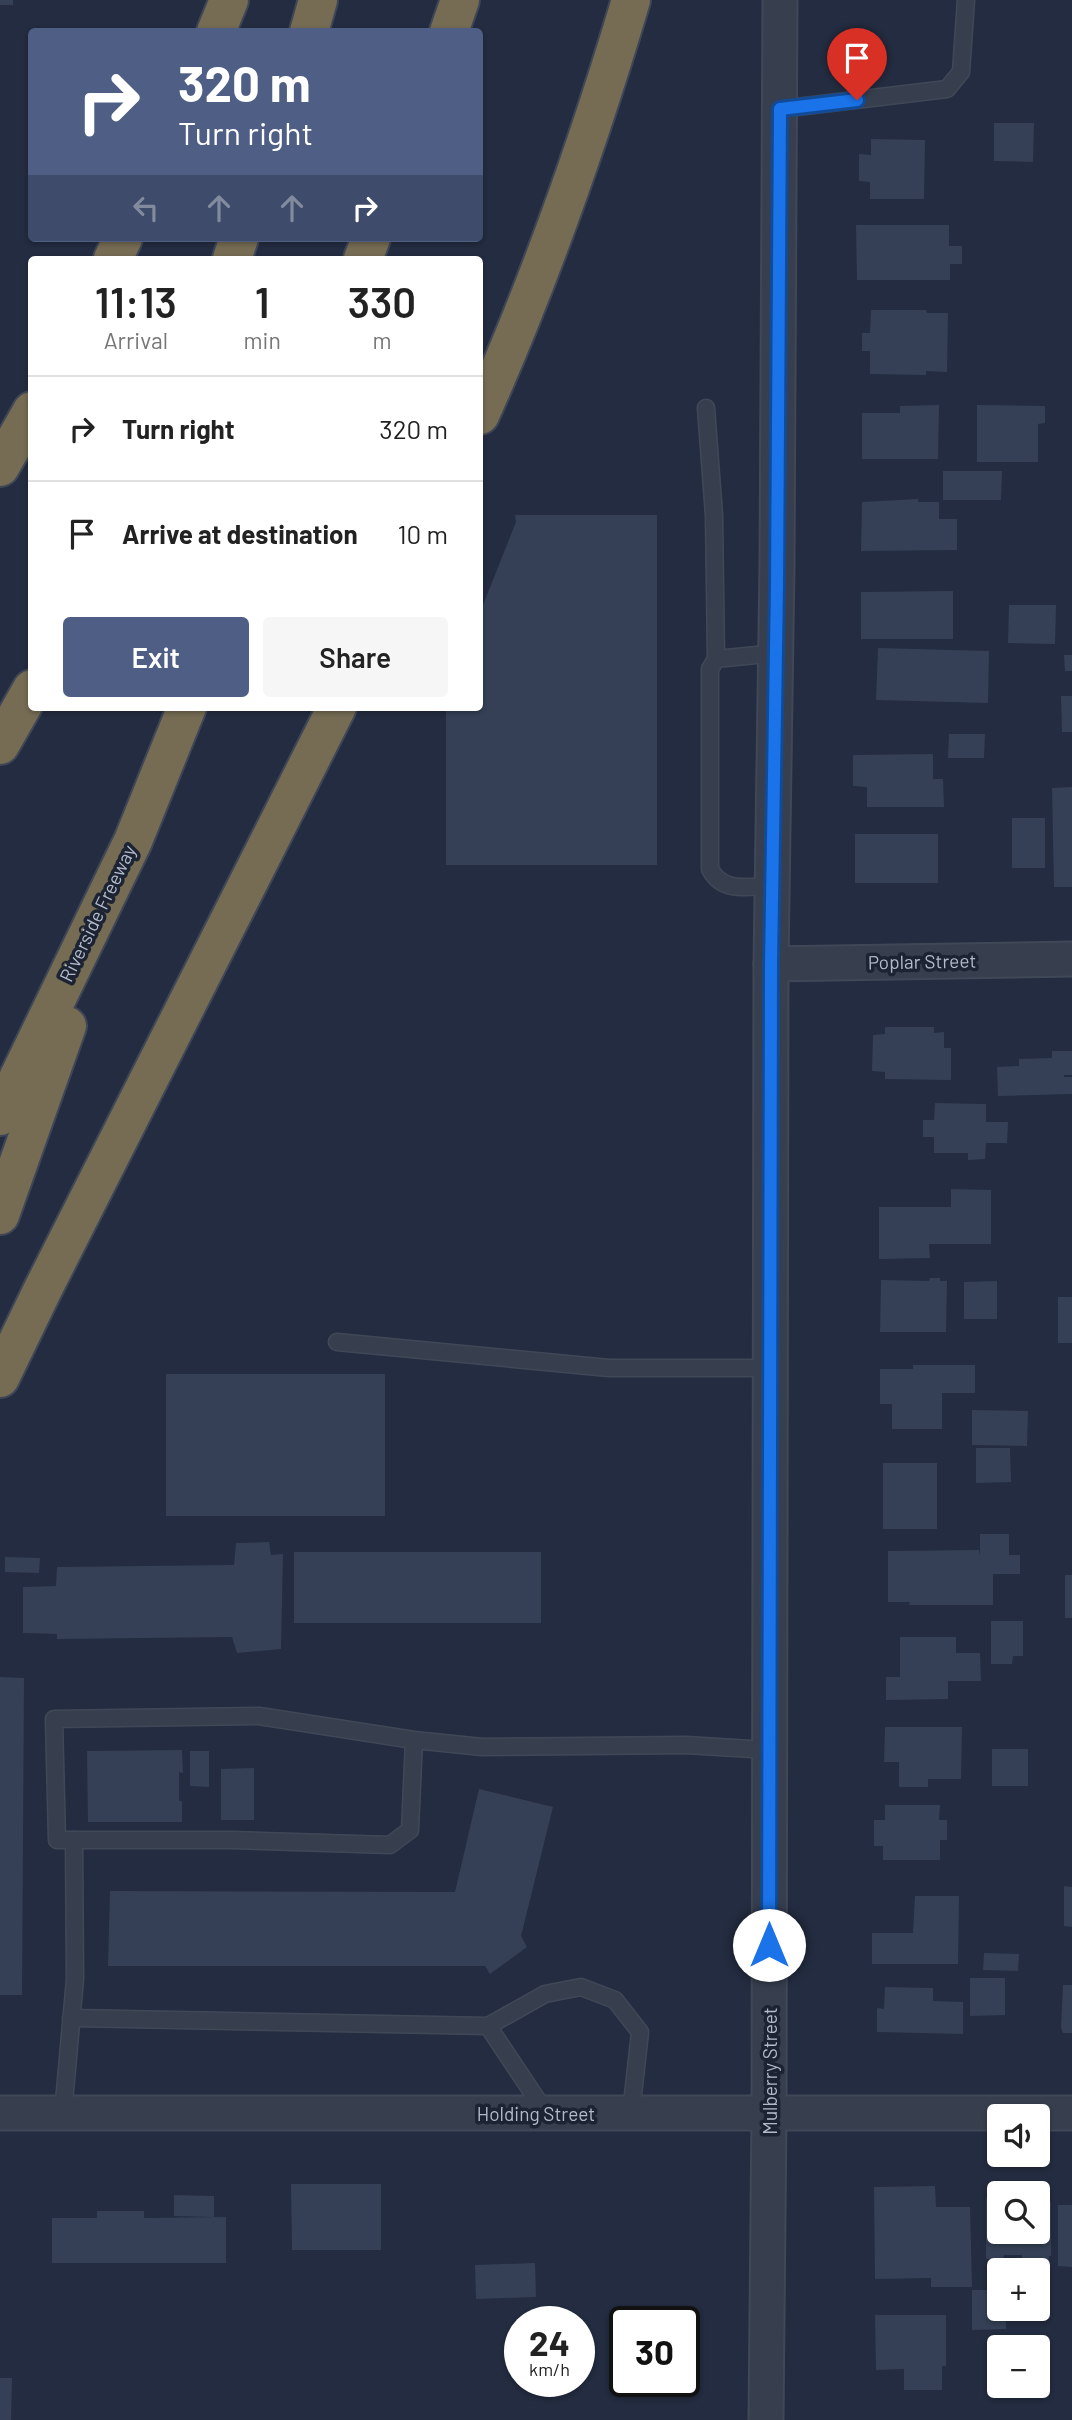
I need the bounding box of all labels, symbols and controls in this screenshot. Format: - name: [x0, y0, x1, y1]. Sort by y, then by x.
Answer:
- pin: [827, 28, 887, 100]
- icon: arrive: [838, 39, 876, 77]
- text: 320 m: [178, 53, 311, 112]
- icon: right: [63, 56, 154, 147]
- text: Turn right: [178, 113, 313, 151]
- icon: left: [127, 189, 165, 227]
- icon: ahead: [200, 189, 238, 227]
- icon: ahead: [273, 189, 311, 227]
- icon: right: [346, 189, 384, 227]
- text: 11:13: [95, 276, 177, 326]
- text: 1: [255, 276, 270, 326]
- text: 330: [348, 276, 416, 326]
- text: Arrival: [104, 326, 168, 354]
- text: min: [244, 326, 281, 354]
- text: m: [372, 326, 391, 354]
- icon: right: [63, 410, 101, 448]
- text: Turn right: [122, 413, 235, 444]
- text: 320 m: [379, 413, 448, 444]
- icon: arrive: [63, 515, 101, 553]
- text: Arrive at destination: [122, 518, 358, 549]
- text: 10 m: [398, 518, 448, 549]
- button: Exit: [63, 617, 249, 697]
- button: Share: [263, 617, 448, 697]
- street label: Riverside Freeway: [54, 840, 140, 985]
- street label: Poplar Street: [868, 949, 976, 973]
- position arrow: [732, 1908, 806, 1982]
- street label: Mulberry Street: [758, 2007, 781, 2135]
- street label: Holding Street: [477, 2102, 595, 2125]
- map controls: [987, 2104, 1050, 2398]
- button: sound: [987, 2104, 1050, 2167]
- button: search: [987, 2181, 1050, 2244]
- button: +: [987, 2258, 1050, 2321]
- speed limit sign: 30: [609, 2306, 700, 2397]
- text: 24: [529, 2321, 570, 2363]
- button: −: [987, 2335, 1050, 2398]
- text: km/h: [529, 2358, 570, 2380]

